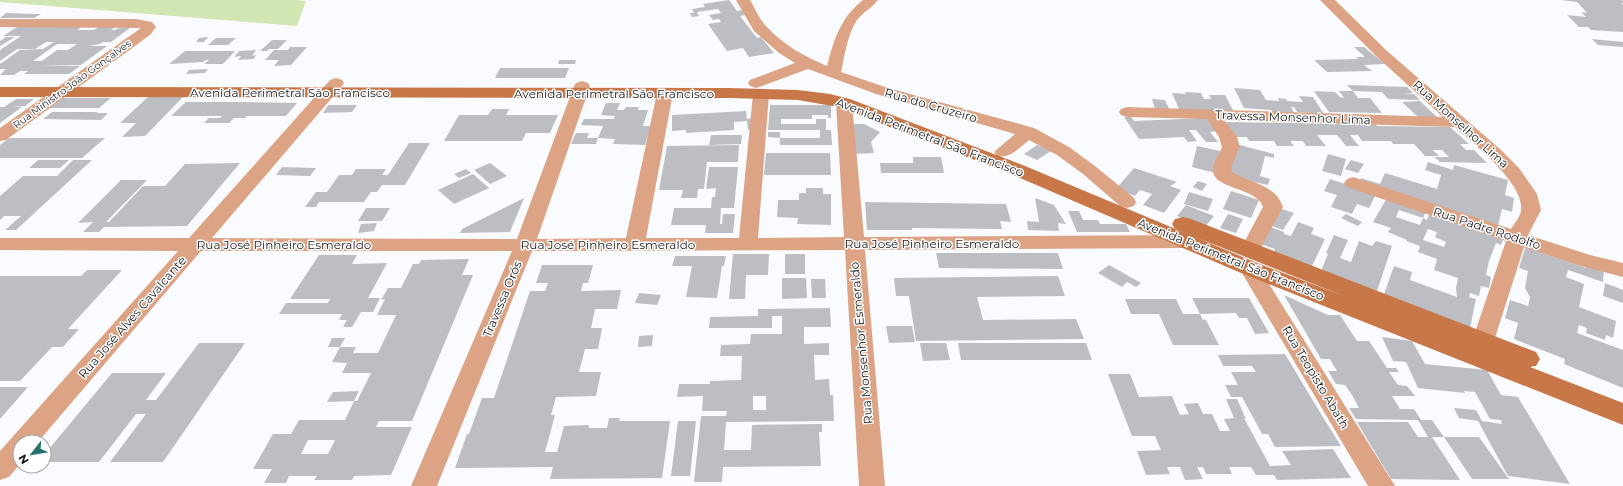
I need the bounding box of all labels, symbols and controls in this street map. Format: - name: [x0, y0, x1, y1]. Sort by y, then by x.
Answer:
- street label: Rua Ministro João Gonçalves: [10, 37, 134, 131]
- street label: Rua Monselhor Lima: [1410, 77, 1512, 171]
- street label: Avenida Perimetral São Francisco: [190, 85, 390, 100]
- street label: Rua do Cruzeiro: [883, 85, 979, 125]
- street label: Avenida Perimetral São Francisco: [514, 86, 714, 101]
- street label: Avenida Perimetral São Francisco: [834, 94, 1026, 180]
- street label: Travessa Monsenhor Lima: [1215, 107, 1371, 127]
- street label: Rua Padre Rodolfo: [1431, 204, 1543, 252]
- street label: Avenida Perimetral São Francisco: [1136, 215, 1326, 303]
- street label: Rua José Pinheiro Esmeraldo: [845, 236, 1019, 251]
- street label: Rua José Pinheiro Esmeraldo: [197, 237, 371, 252]
- street label: Rua José Pinheiro Esmeraldo: [521, 237, 695, 252]
- street label: Rua José Alves Cavalcante: [75, 253, 189, 381]
- street label: Travessa Orós: [479, 258, 525, 339]
- street label: Rua Monsenhor Esmeraldo: [846, 261, 876, 425]
- street label: Rua Teopisto Abath: [1279, 323, 1353, 431]
- north arrow: [12, 434, 52, 474]
- text: N: [15, 452, 32, 467]

